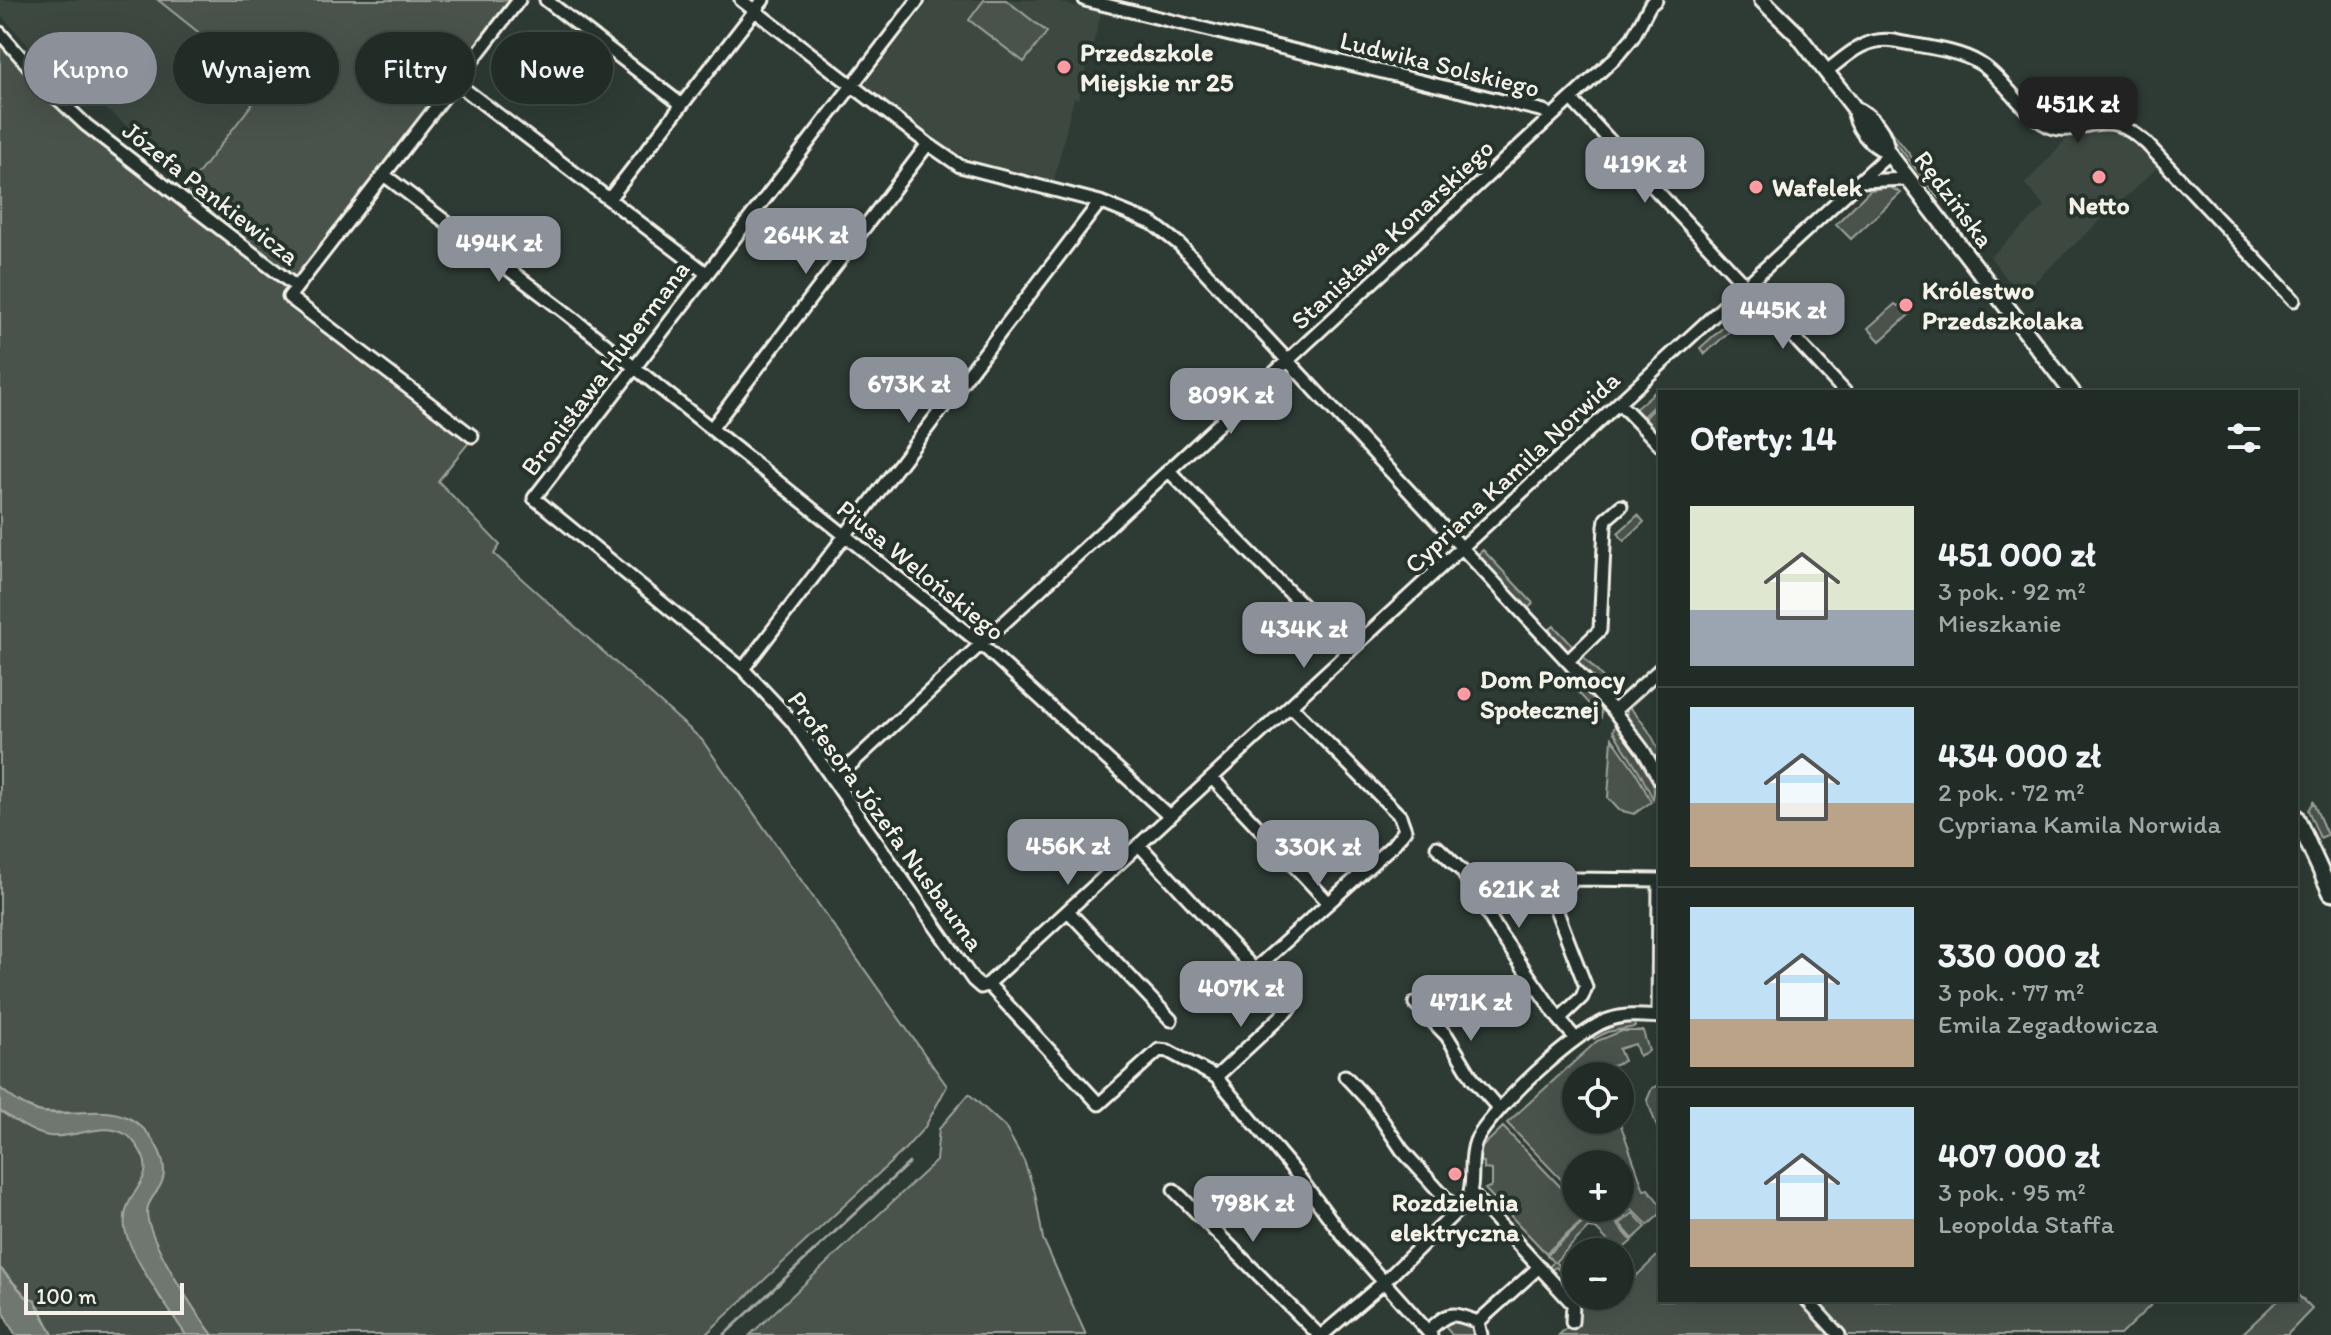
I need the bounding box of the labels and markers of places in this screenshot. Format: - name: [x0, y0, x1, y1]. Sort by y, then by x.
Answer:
- place label: Przedszkole Miejskie nr 25: [1080, 36, 1234, 98]
- marker: Przedszkole Miejskie nr 25: [1055, 58, 1073, 76]
- pin: 451K zł: [2004, 77, 2152, 145]
- pin: 419K zł: [1571, 137, 1719, 205]
- marker: Netto: [2090, 168, 2108, 186]
- place label: Wafelek: [1772, 171, 1863, 203]
- marker: Wafelek: [1747, 178, 1765, 196]
- place label: Netto: [2068, 189, 2130, 221]
- pin: 264K zł: [732, 208, 880, 276]
- pin: 494K zł: [425, 216, 573, 284]
- place label: Królestwo Przedszkolaka: [1922, 274, 2084, 336]
- pin: 445K zł: [1709, 283, 1857, 351]
- marker: Królestwo Przedszkolaka: [1897, 296, 1915, 314]
- pin: 673K zł: [835, 357, 983, 425]
- pin: 809K zł: [1157, 368, 1305, 436]
- pin: 434K zł: [1230, 602, 1378, 670]
- place label: Dom Pomocy Społecznej: [1480, 663, 1626, 725]
- marker: Dom Pomocy Społecznej: [1455, 685, 1473, 703]
- pin: 456K zł: [994, 819, 1142, 887]
- pin: 330K zł: [1244, 820, 1392, 888]
- pin: 621K zł: [1445, 862, 1593, 930]
- pin: 407K zł: [1167, 961, 1315, 1029]
- pin: 471K zł: [1397, 975, 1545, 1043]
- marker: Rozdzielnia elektryczna: [1446, 1165, 1464, 1183]
- pin: 798K zł: [1179, 1176, 1327, 1244]
- place label: Rozdzielnia elektryczna: [1390, 1186, 1520, 1248]

